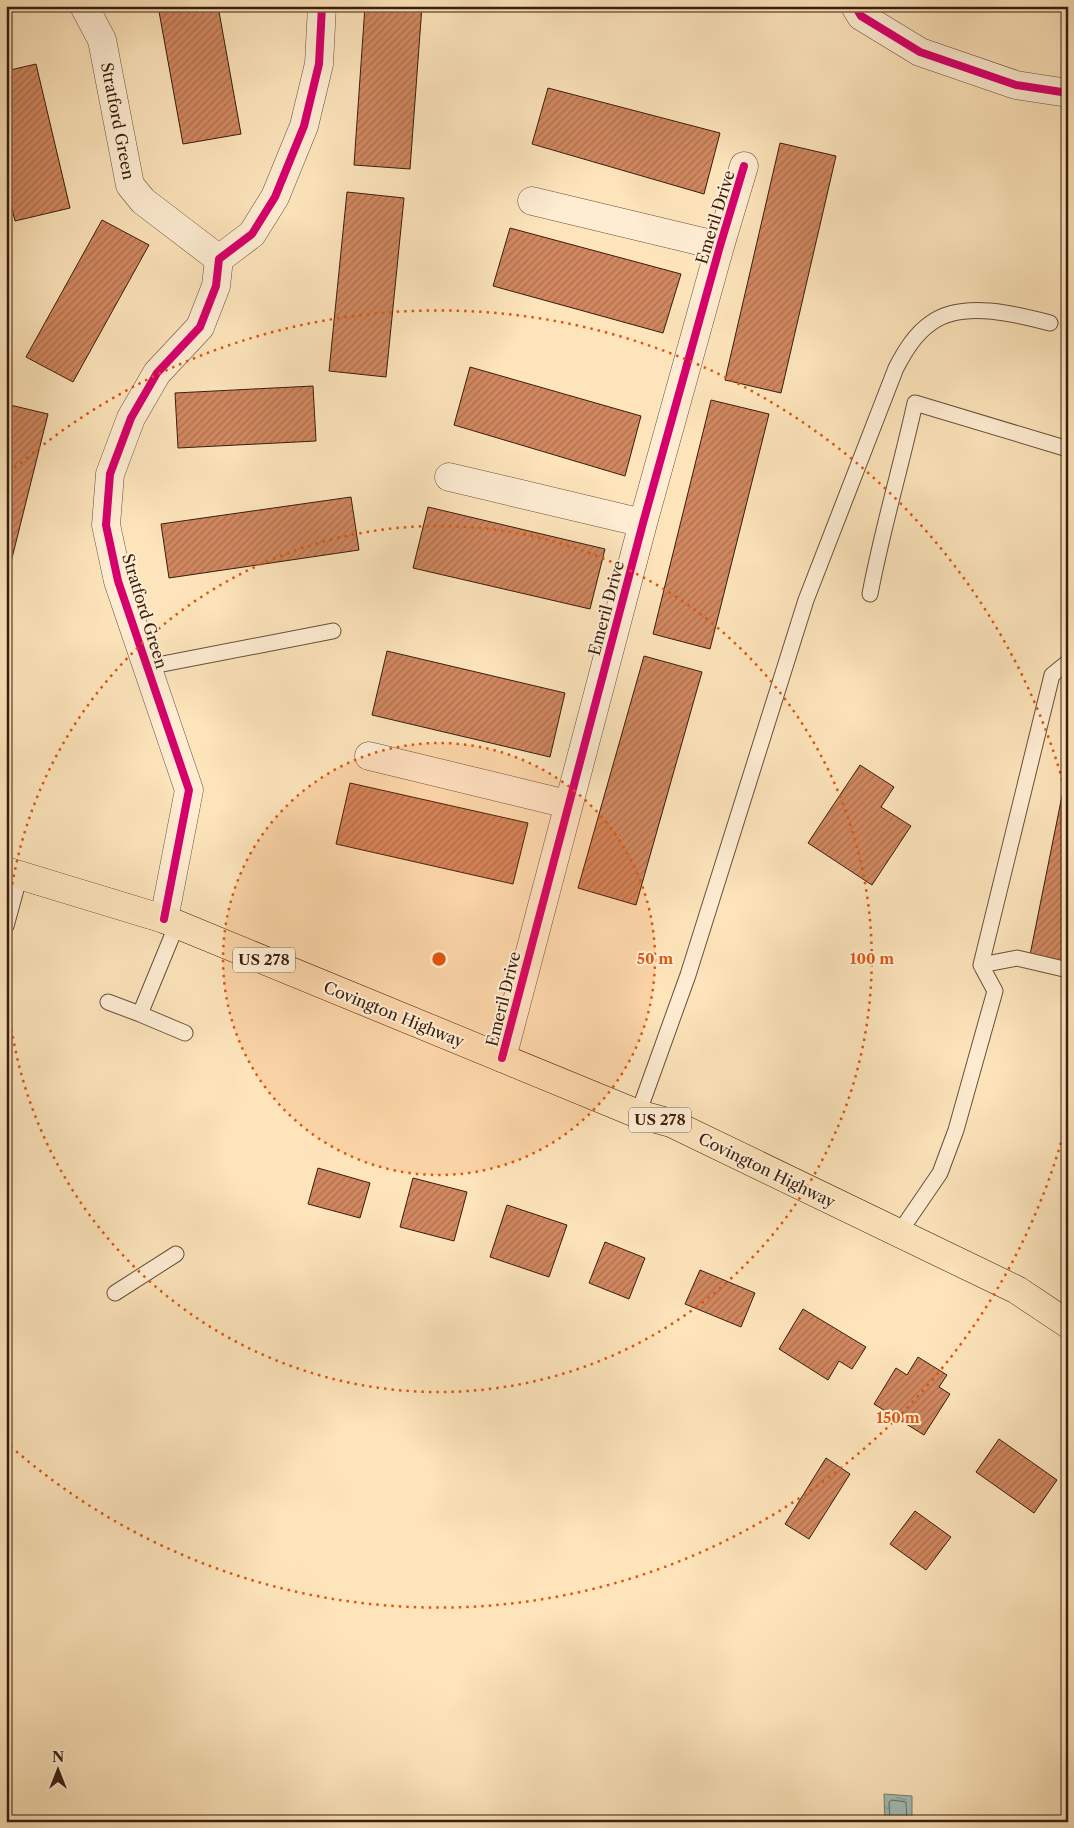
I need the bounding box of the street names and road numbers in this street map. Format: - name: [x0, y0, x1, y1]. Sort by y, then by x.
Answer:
- street label: Stratford Green: [97, 61, 139, 181]
- street label: Emeril Drive: [691, 168, 739, 266]
- street label: Stratford Green: [118, 551, 172, 671]
- street label: Emeril Drive: [584, 558, 628, 657]
- road number: US 278: [233, 948, 295, 972]
- street label: Emeril Drive: [482, 949, 524, 1049]
- street label: Covington Highway: [321, 977, 468, 1052]
- road number: US 278: [629, 1108, 691, 1132]
- street label: Covington Highway: [695, 1128, 840, 1212]

